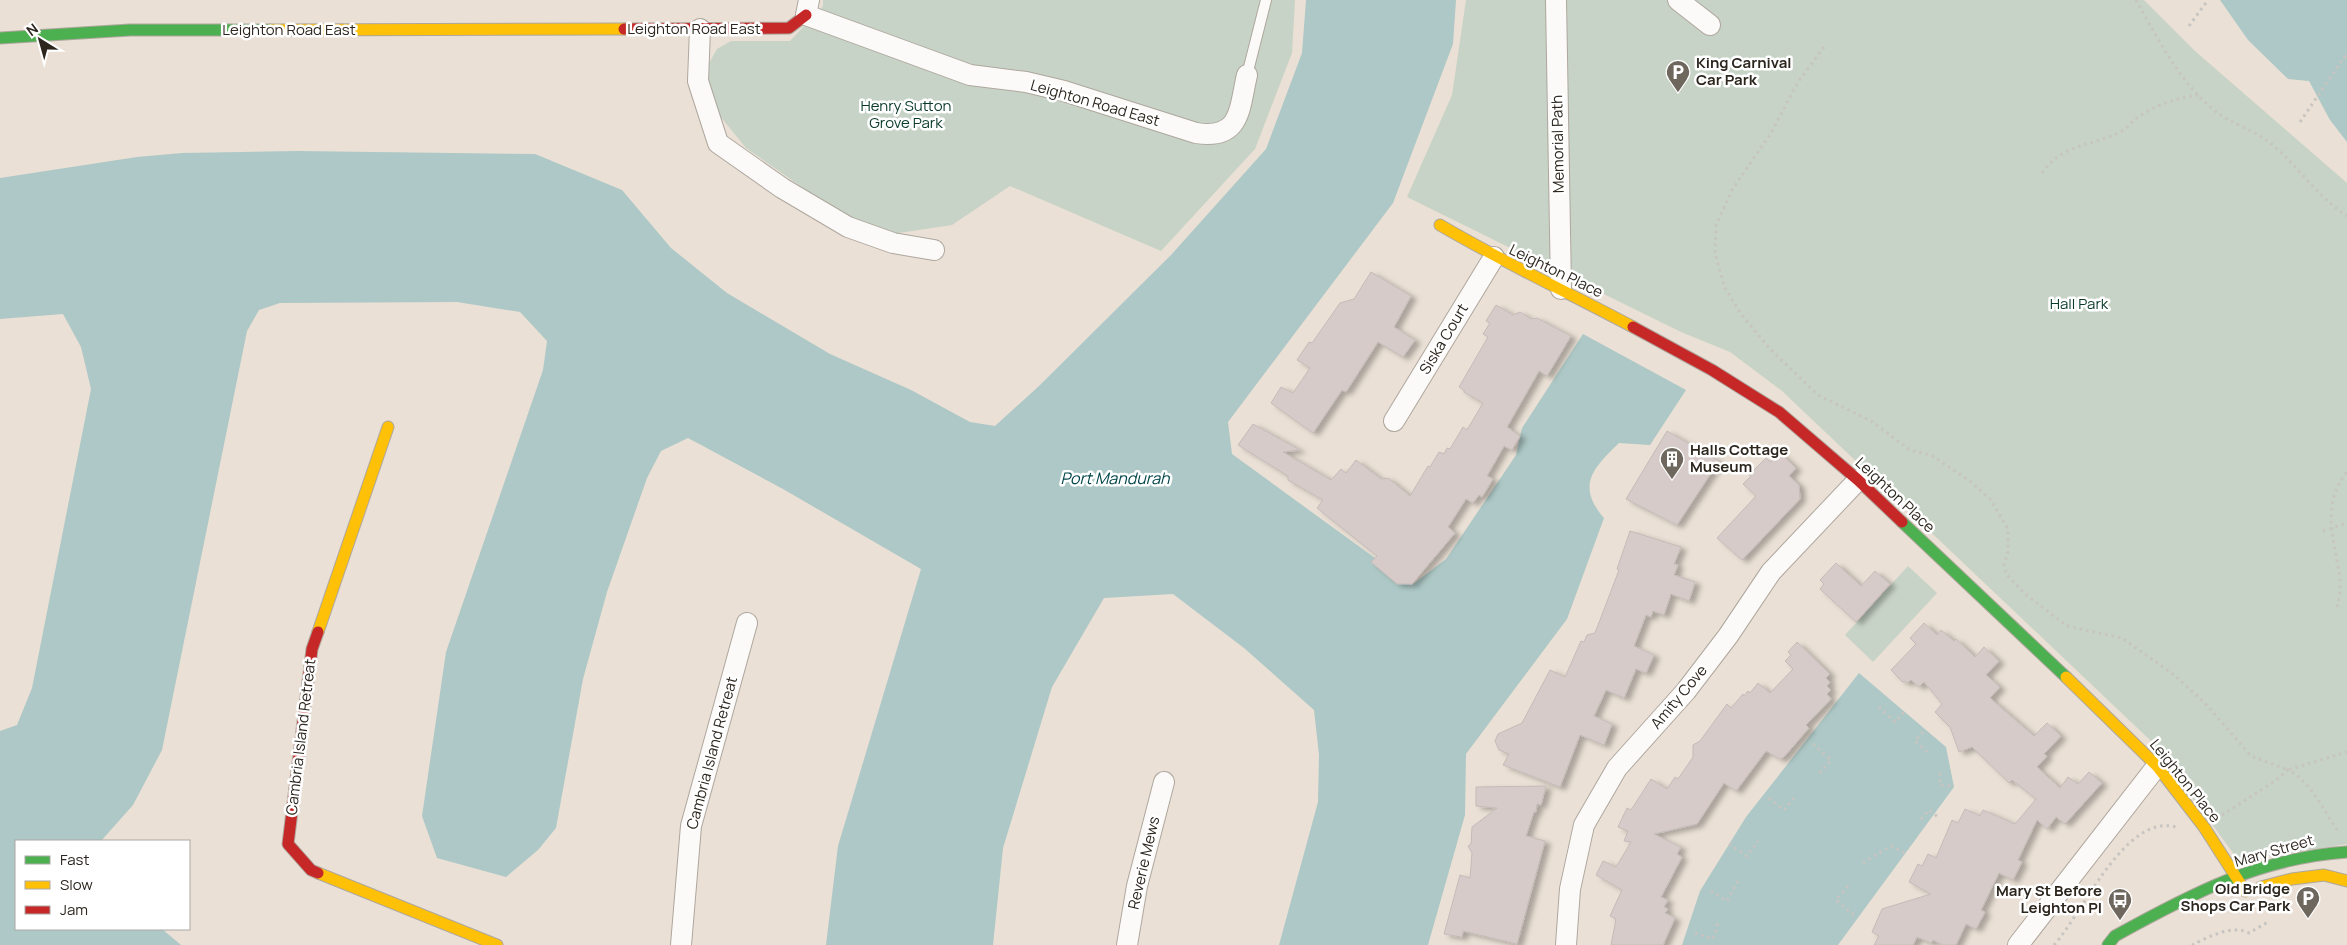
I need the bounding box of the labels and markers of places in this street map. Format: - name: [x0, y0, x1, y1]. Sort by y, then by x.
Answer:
- place label: King Carnival Car Park: [1696, 52, 1792, 90]
- parking icon: King Carnival Car Park: [1665, 59, 1691, 93]
- place label: Halls Cottage Museum: [1690, 439, 1788, 477]
- building icon: Halls Cottage Museum: [1659, 446, 1685, 480]
- place label: Old Bridge Shops Car Park: [2181, 878, 2291, 916]
- place label: Mary St Before Leighton Pl: [1996, 880, 2102, 918]
- parking icon: Old Bridge Shops Car Park: [2295, 885, 2321, 919]
- bus stop icon: Mary St Before Leighton Pl: [2107, 887, 2133, 921]

